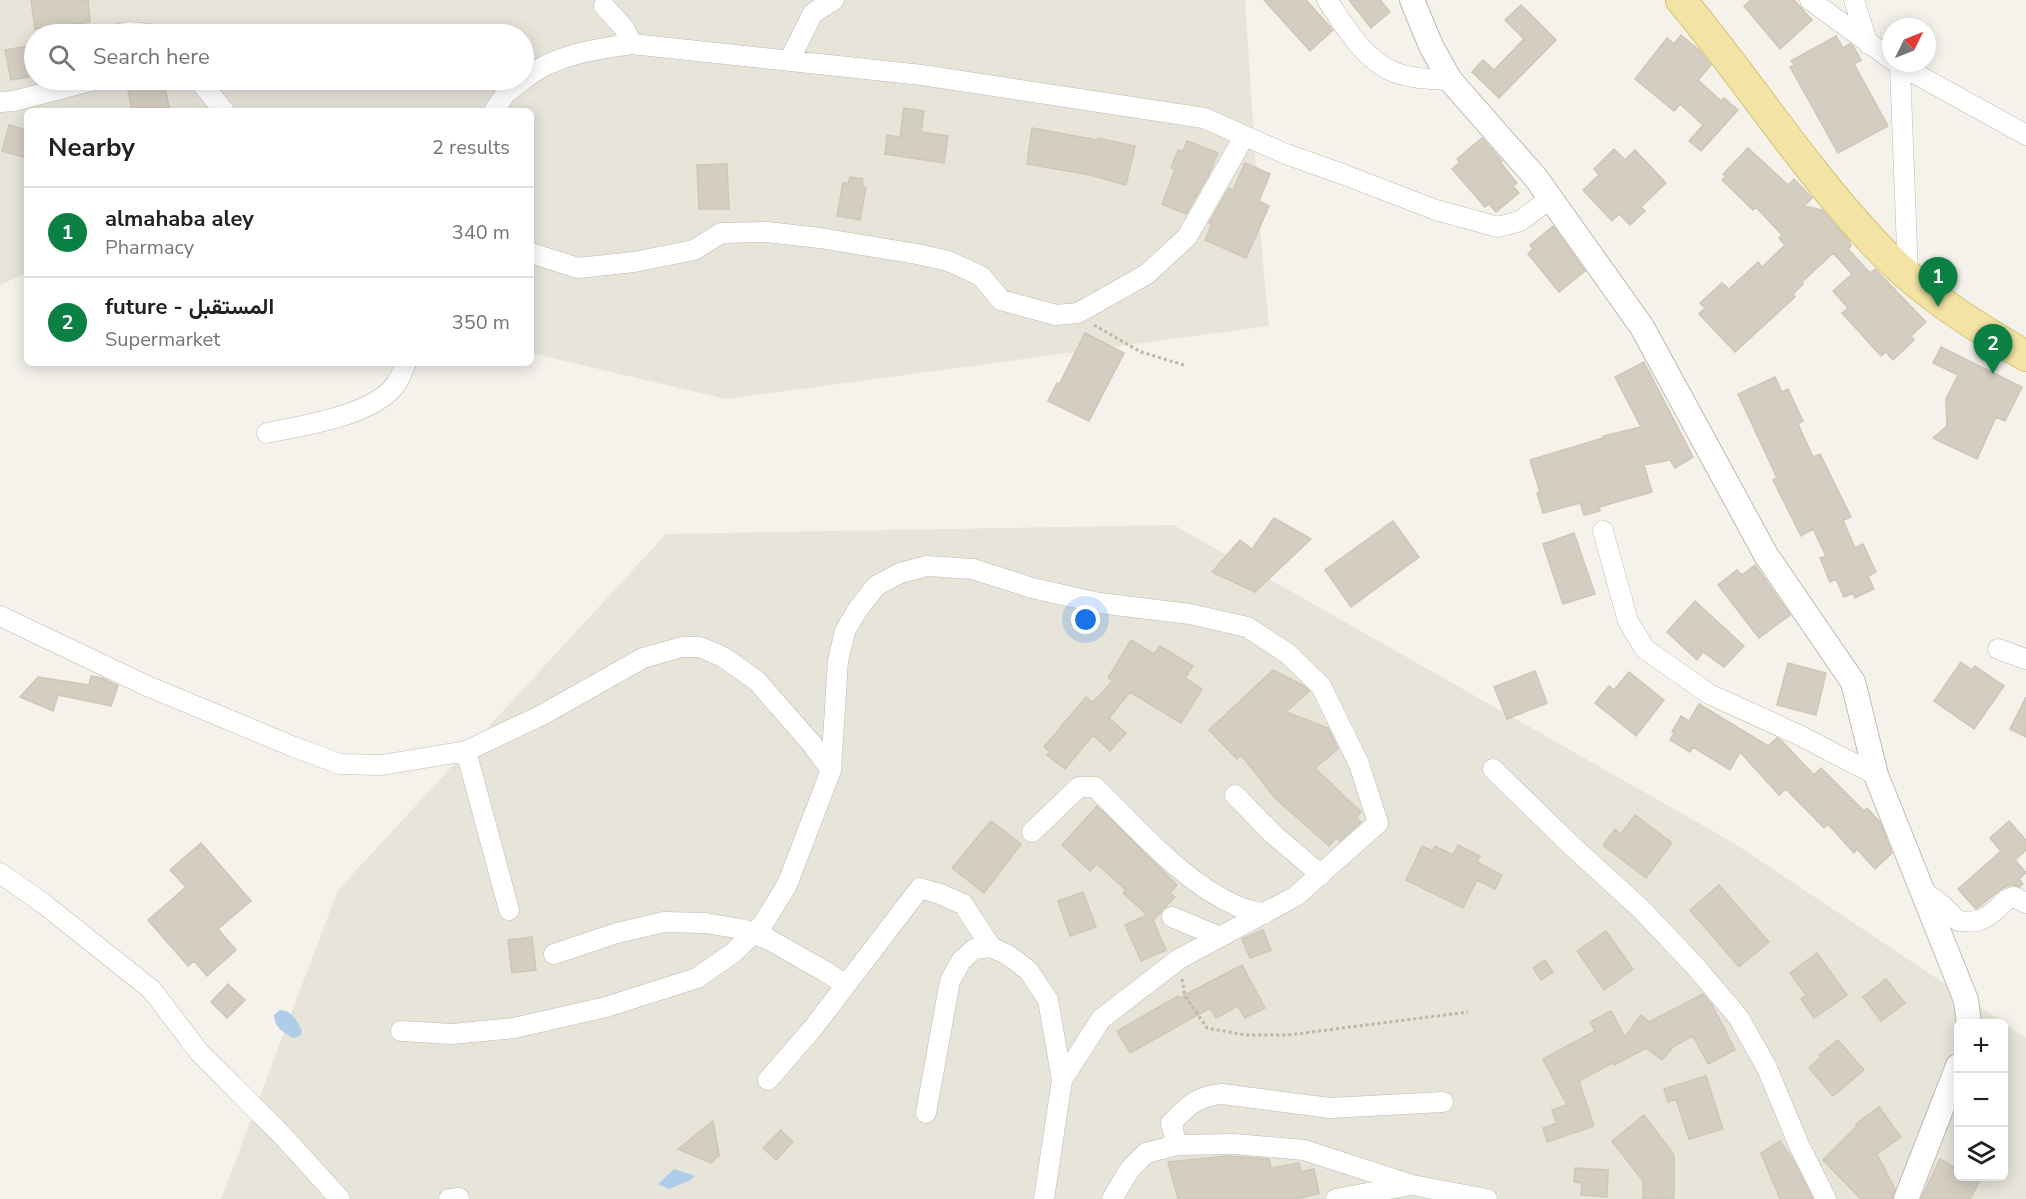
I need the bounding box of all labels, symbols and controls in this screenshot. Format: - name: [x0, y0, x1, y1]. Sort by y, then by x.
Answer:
- north arrow: [1882, 18, 1936, 72]
- search box: [24, 24, 534, 90]
- icon: search: [45, 41, 78, 74]
- text: Search here: [93, 42, 210, 72]
- text: Nearby: [48, 130, 135, 165]
- text: 2 results: [432, 134, 510, 161]
- text: almahaba aley: [105, 204, 254, 234]
- text: 1: [62, 219, 74, 246]
- text: 340 m: [452, 219, 510, 246]
- text: Pharmacy: [105, 234, 194, 261]
- pin: 1: [1918, 258, 1958, 307]
- text: future - المستقبل: [105, 292, 274, 322]
- text: 2: [62, 309, 74, 336]
- text: 350 m: [452, 309, 510, 336]
- pin: 2: [1974, 324, 2012, 374]
- text: Supermarket: [105, 326, 220, 353]
- your location: [1071, 605, 1100, 634]
- map controls: [1954, 1019, 2008, 1181]
- button: +: [1954, 1019, 2008, 1073]
- button: −: [1954, 1073, 2008, 1127]
- button: layers: [1954, 1127, 2008, 1181]

